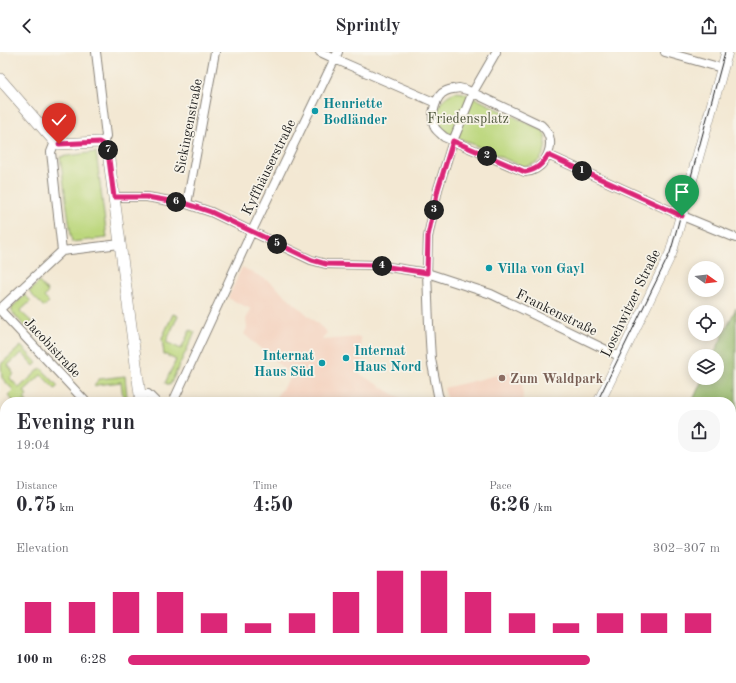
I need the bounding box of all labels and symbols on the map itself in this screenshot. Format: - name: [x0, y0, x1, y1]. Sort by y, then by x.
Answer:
- street label: Sickingenstraße: [173, 78, 205, 175]
- place label: Henriette Bodländer: [323, 97, 387, 127]
- pin: [42, 103, 76, 144]
- marker: Henriette Bodländer: [310, 106, 320, 116]
- park label: Friedensplatz: [427, 112, 509, 126]
- street label: Kyffhäuserstraße: [240, 117, 298, 218]
- pin: 7: [98, 140, 118, 160]
- pin: 2: [477, 146, 497, 166]
- pin: 1: [572, 161, 592, 181]
- pin: [665, 175, 699, 216]
- pin: 6: [166, 192, 186, 212]
- pin: 3: [424, 200, 444, 220]
- pin: 5: [267, 234, 287, 254]
- street label: Loschwitzer Straße: [599, 247, 663, 360]
- pin: 4: [372, 256, 392, 276]
- north arrow: [688, 261, 724, 297]
- place label: Villa von Gayl: [497, 262, 585, 276]
- marker: Villa von Gayl: [484, 263, 494, 273]
- street label: Frankenstraße: [514, 287, 599, 339]
- street label: Jacobistraße: [21, 315, 83, 380]
- place label: Internat Haus Nord: [354, 344, 422, 374]
- place label: Internat Haus Süd: [254, 349, 314, 379]
- marker: Internat Haus Nord: [341, 353, 351, 363]
- marker: Internat Haus Süd: [317, 358, 327, 368]
- place label: Zum Waldpark: [510, 372, 603, 386]
- marker: Zum Waldpark: [497, 373, 507, 383]

